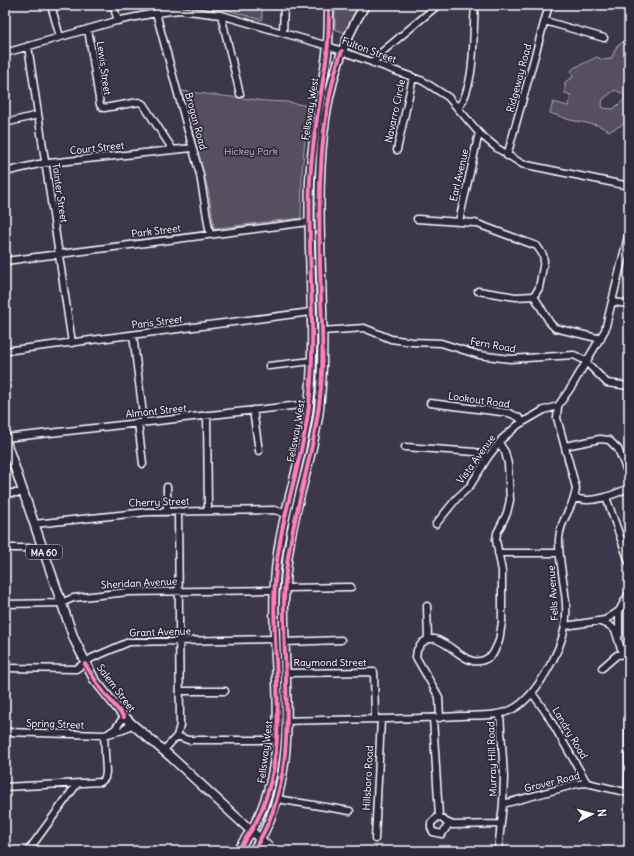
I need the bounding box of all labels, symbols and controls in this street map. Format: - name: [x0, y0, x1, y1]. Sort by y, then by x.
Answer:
- street label: Fulton Street: [340, 34, 399, 66]
- street label: Lewis Street: [94, 40, 114, 96]
- street label: Ridgeway Road: [504, 42, 534, 114]
- street label: Fellsway West: [299, 76, 321, 141]
- street label: Navarro Circle: [382, 78, 408, 144]
- street label: Brogan Road: [182, 91, 210, 151]
- street label: Court Street: [69, 139, 125, 157]
- park label: Hickey Park: [224, 145, 278, 158]
- street label: Earl Avenue: [447, 147, 471, 203]
- street label: Tainter Street: [49, 162, 71, 224]
- street label: Park Street: [131, 221, 182, 240]
- street label: Paris Street: [131, 312, 184, 332]
- street label: Fern Road: [469, 335, 517, 355]
- street label: Lookout Road: [447, 389, 511, 411]
- street label: Fellsway West: [284, 398, 308, 463]
- street label: Almont Street: [125, 401, 188, 421]
- street label: Vista Avenue: [454, 432, 498, 486]
- street label: Cherry Street: [128, 494, 190, 510]
- road number: MA 60: [26, 545, 62, 559]
- street label: Fells Avenue: [545, 565, 561, 621]
- street label: Sheridan Avenue: [101, 575, 177, 591]
- street label: Grant Avenue: [129, 624, 191, 640]
- street label: Raymond Street: [294, 656, 367, 669]
- street label: Salem Street: [94, 661, 139, 715]
- street label: Landry Road: [549, 705, 591, 761]
- street label: Spring Street: [26, 716, 85, 732]
- street label: Fellsway West: [255, 719, 275, 784]
- street label: Murray Hill Road: [484, 721, 500, 797]
- street label: Hillsboro Road: [360, 745, 376, 811]
- street label: Grover Road: [523, 769, 581, 795]
- north arrow: [572, 794, 612, 834]
- text: N: [595, 808, 609, 817]

